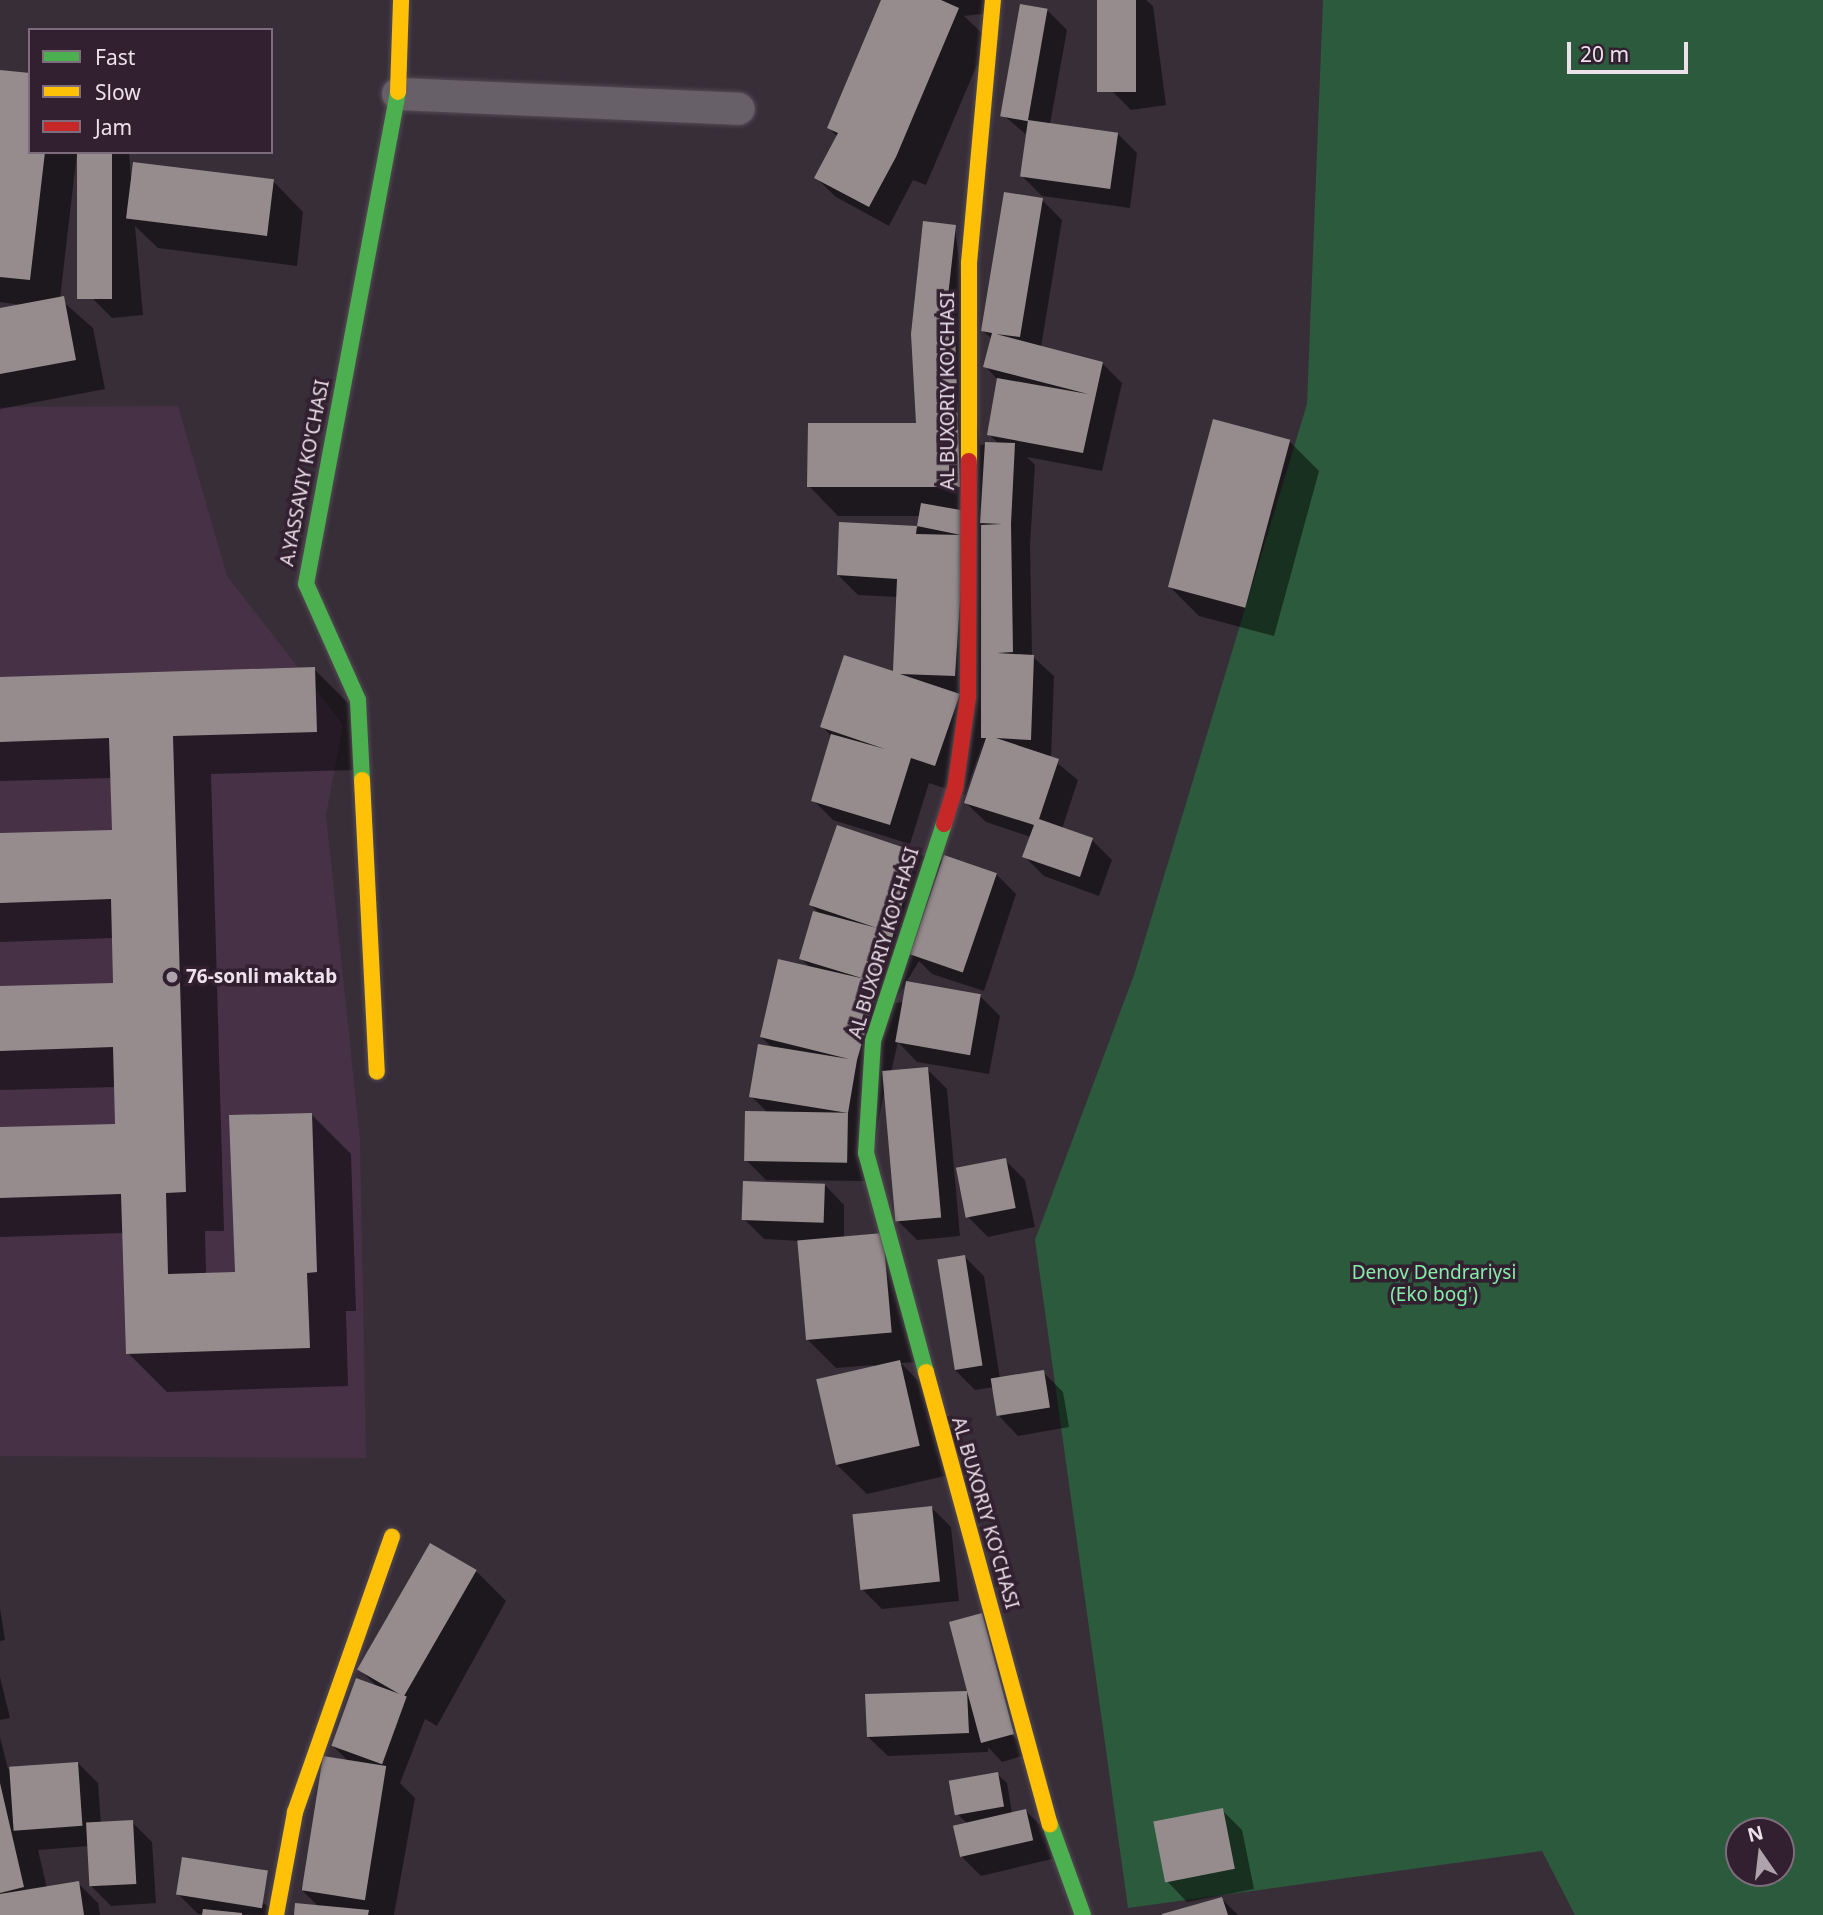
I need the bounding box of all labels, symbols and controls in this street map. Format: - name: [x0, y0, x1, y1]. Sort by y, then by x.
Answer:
- legend: [28, 28, 273, 154]
- scale bar: [1571, 28, 1692, 72]
- text: 20 m: [1580, 40, 1629, 68]
- text: Fast: [95, 43, 135, 71]
- text: Slow: [95, 78, 141, 106]
- text: Jam: [95, 113, 132, 141]
- street label: AL BUXORIY KO'CHASI: [937, 292, 959, 490]
- street label: A.YASSAVIY KO'CHASI: [276, 378, 334, 568]
- street label: AL BUXORIY KO'CHASI: [844, 845, 924, 1041]
- place label: 76-sonli maktab: [186, 966, 337, 988]
- marker: 76-sonli maktab: [164, 969, 180, 985]
- park label: Denov Dendrariysi (Eko bog'): [1352, 1262, 1516, 1306]
- street label: AL BUXORIY KO'CHASI: [947, 1414, 1023, 1612]
- north arrow: [1725, 1817, 1795, 1887]
- text: N: [1745, 1819, 1766, 1848]

